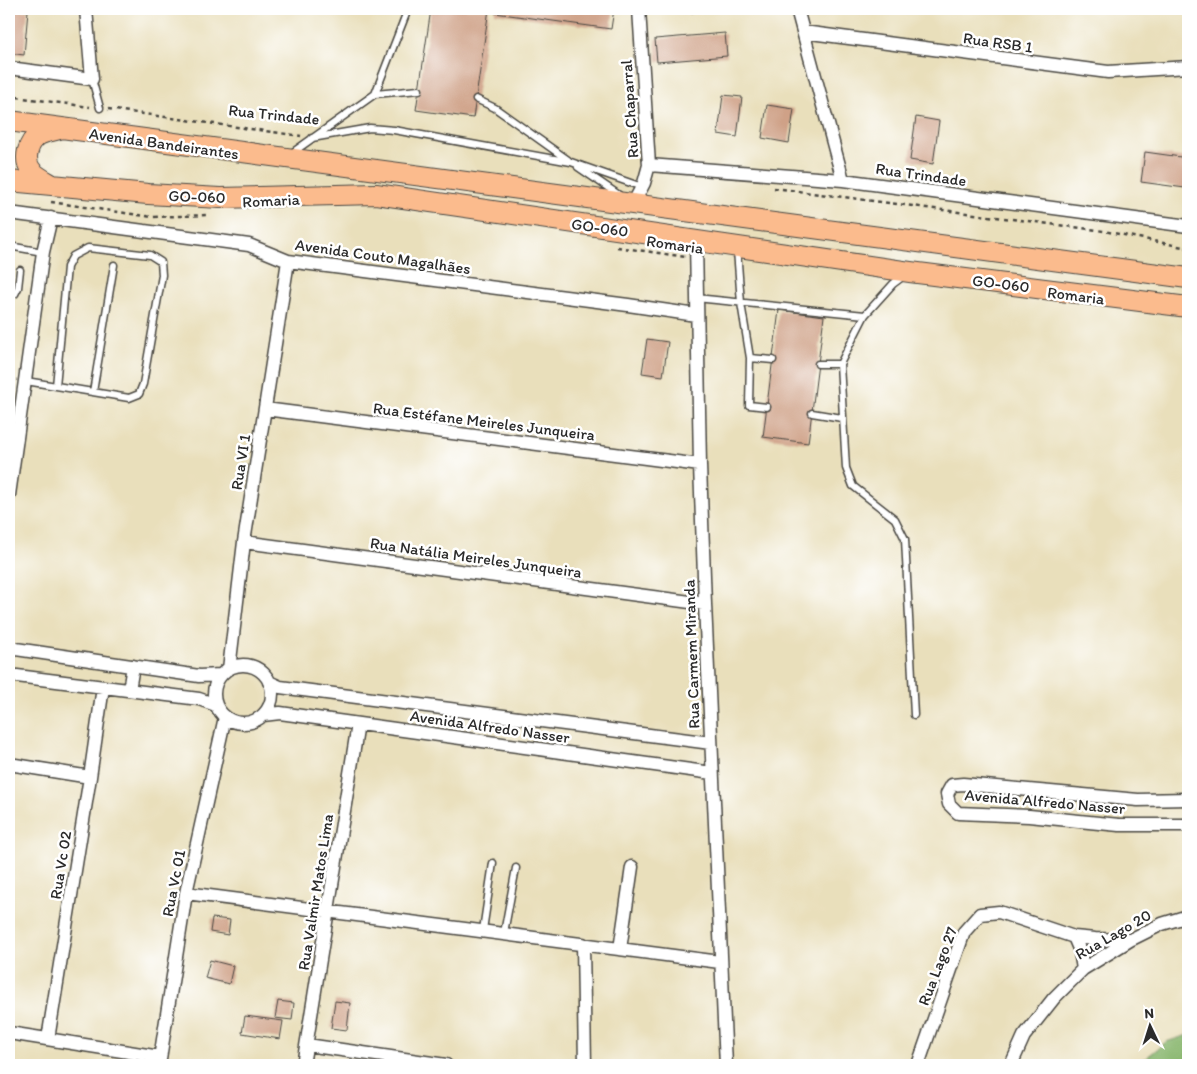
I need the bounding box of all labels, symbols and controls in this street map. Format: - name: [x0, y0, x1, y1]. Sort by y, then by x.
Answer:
- street label: Rua RSB 1: [962, 28, 1035, 57]
- street label: Rua Chaparral: [617, 59, 642, 159]
- street label: Rua Trindade: [228, 100, 320, 129]
- street label: Avenida Bandeirantes: [88, 124, 240, 163]
- street label: Rua Trindade: [874, 159, 968, 190]
- street label: GO-060: [168, 186, 226, 207]
- street label: Romaria: [242, 189, 301, 211]
- street label: GO-060: [570, 214, 630, 241]
- street label: Romaria: [645, 231, 705, 258]
- street label: Avenida Couto Magalhães: [294, 235, 472, 278]
- street label: GO-060: [971, 271, 1031, 296]
- street label: Romaria: [1046, 283, 1106, 309]
- street label: Rua Estéfane Meireles Junqueira: [372, 398, 596, 445]
- street label: Rua VI 1: [227, 432, 254, 491]
- street label: Rua Natália Meireles Junqueira: [369, 533, 583, 582]
- street label: Rua Carmem Miranda: [679, 578, 704, 729]
- street label: Avenida Alfredo Nasser: [409, 706, 572, 747]
- street label: Avenida Alfredo Nasser: [964, 785, 1127, 818]
- street label: Rua Valmir Matos Lima: [294, 812, 337, 972]
- street label: Rua Vc 02: [46, 829, 75, 901]
- street label: Rua Vc 01: [158, 847, 189, 918]
- street label: Rua Lago 20: [1072, 905, 1155, 964]
- street label: Rua Lago 27: [914, 924, 961, 1008]
- north arrow: [1124, 1002, 1174, 1052]
- text: N: [1144, 1005, 1154, 1022]

